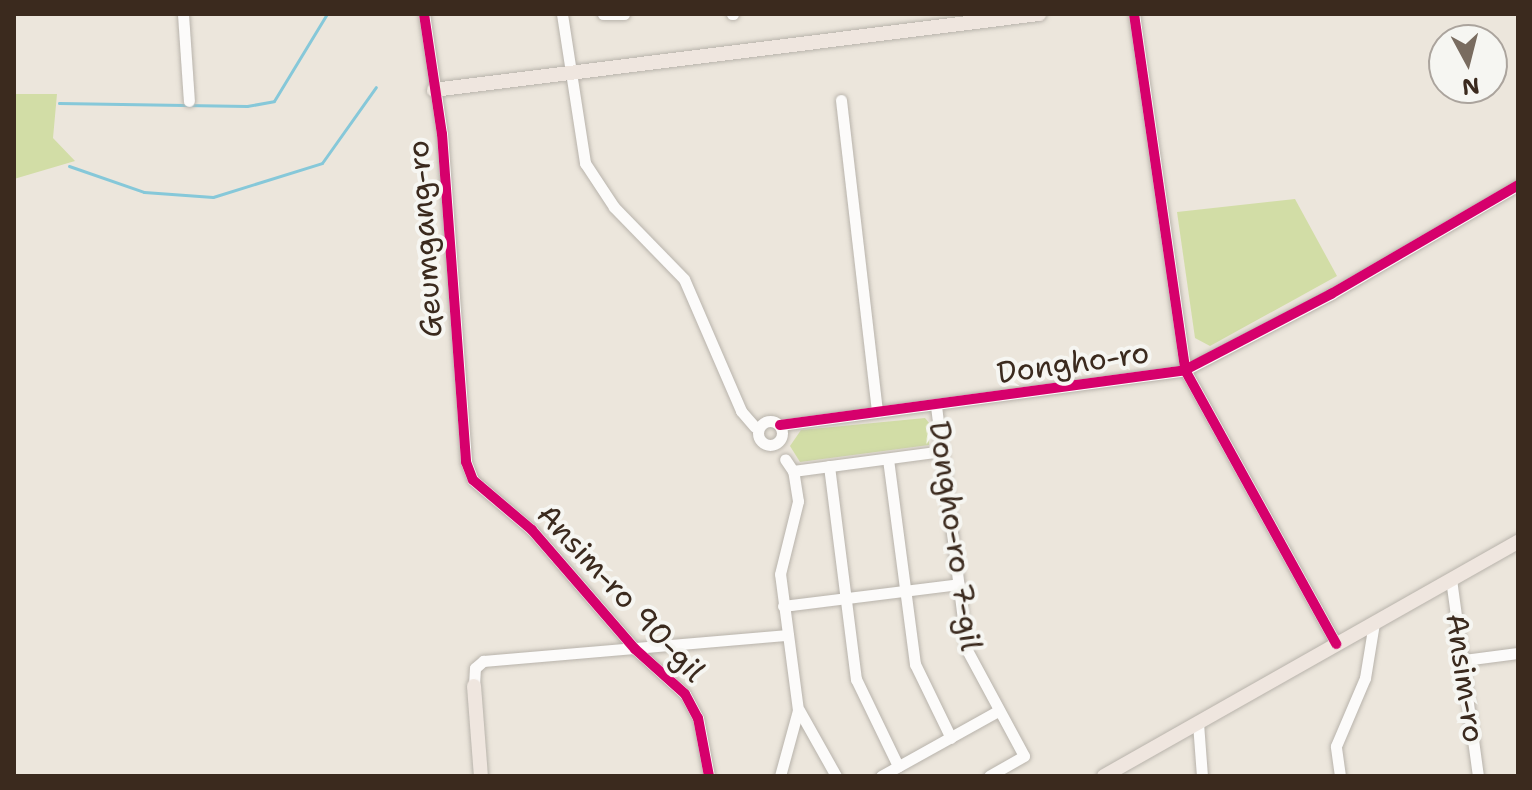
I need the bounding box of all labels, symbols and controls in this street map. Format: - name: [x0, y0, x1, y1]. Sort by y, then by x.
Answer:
- north arrow: [1428, 24, 1508, 104]
- text: N: [1460, 71, 1481, 102]
- street label: Geumgang-ro: [400, 139, 450, 339]
- street label: Dongho-ro: [995, 335, 1151, 391]
- street label: Dongho-ro 7-gil: [921, 419, 989, 653]
- street label: Ansim-ro 90-gil: [530, 497, 712, 689]
- street label: Ansim-ro: [1438, 611, 1492, 745]

